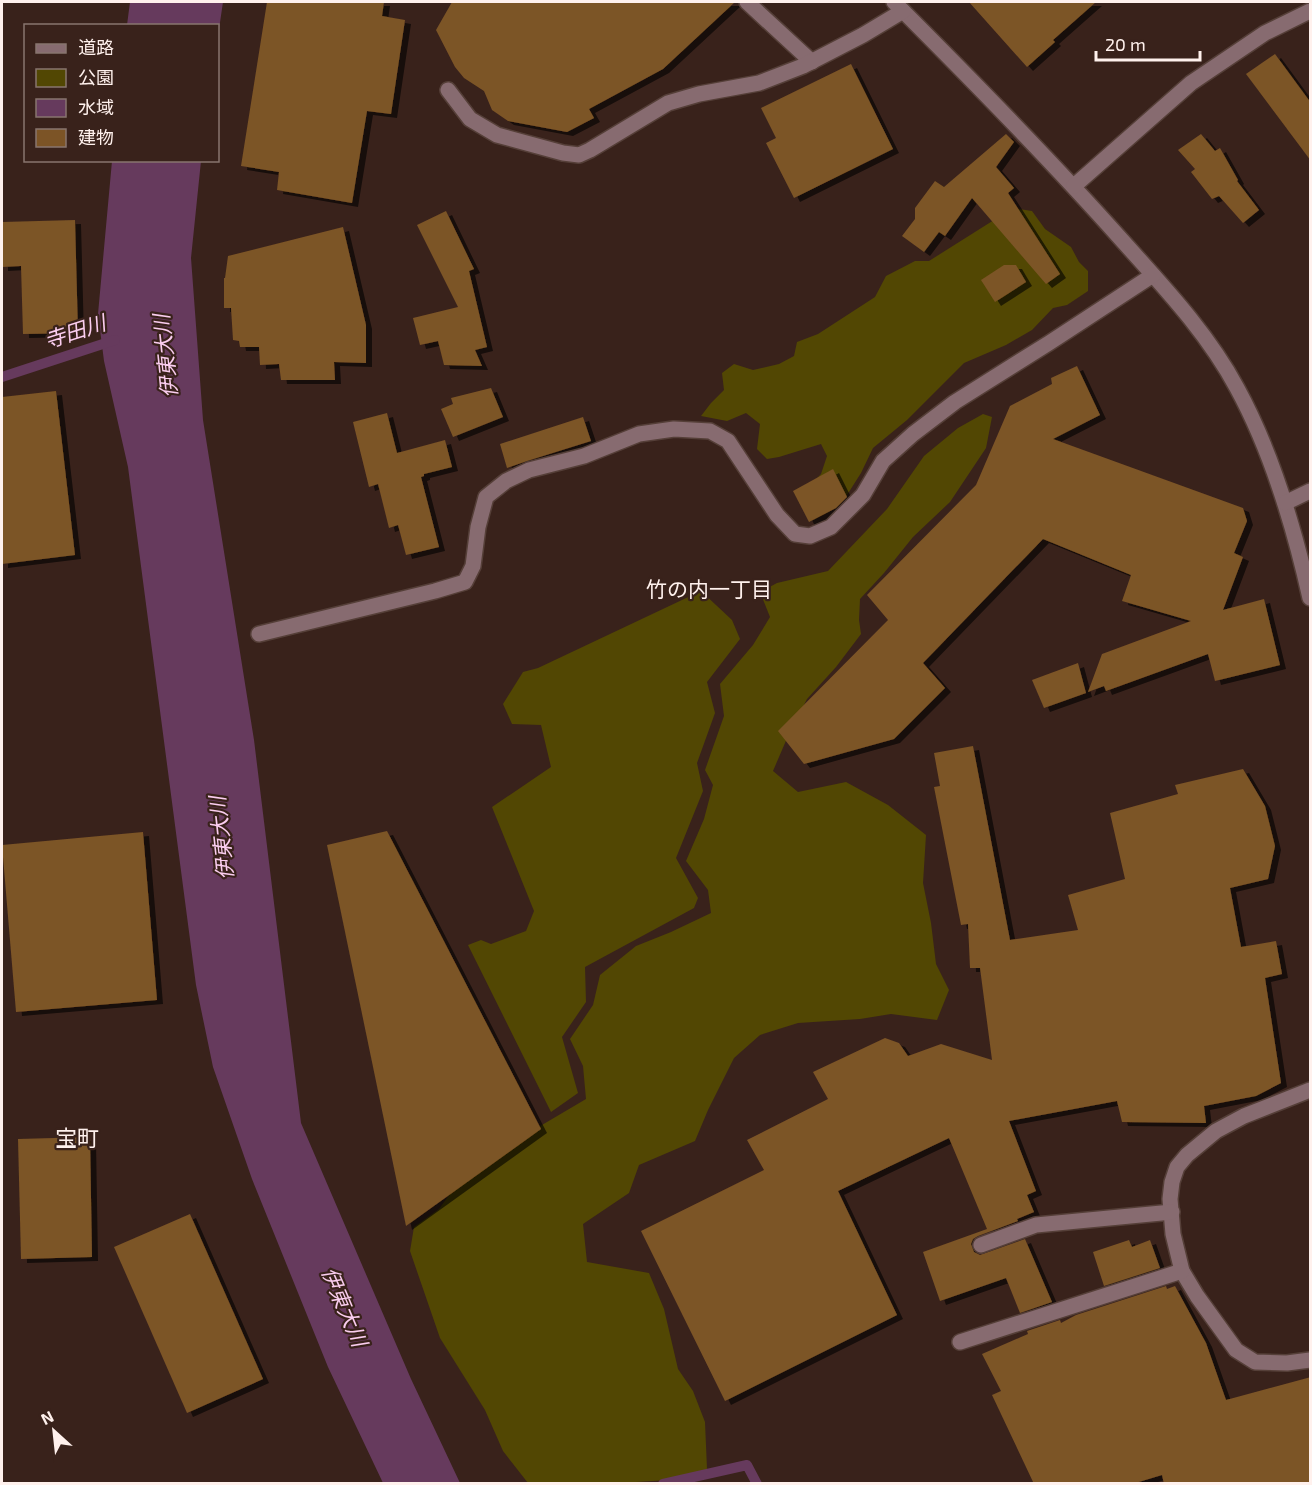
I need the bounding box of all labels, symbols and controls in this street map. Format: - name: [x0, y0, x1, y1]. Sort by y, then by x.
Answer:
- legend: [24, 24, 219, 162]
- scale bar: [1096, 24, 1200, 62]
- text: 20 m: [1105, 33, 1146, 55]
- text: 道路: [78, 36, 114, 58]
- text: 公園: [78, 66, 114, 88]
- text: 水域: [78, 96, 114, 118]
- text: 建物: [78, 126, 114, 148]
- water label: 寺田川: [41, 308, 110, 352]
- water label: 伊東大川: [147, 311, 181, 399]
- district label: 竹の内一丁目: [646, 576, 772, 601]
- water label: 伊東大川: [203, 793, 237, 881]
- district label: 宝町: [55, 1124, 99, 1150]
- water label: 伊東大川: [317, 1263, 374, 1352]
- north arrow: [24, 1401, 84, 1461]
- text: N: [37, 1406, 56, 1428]

